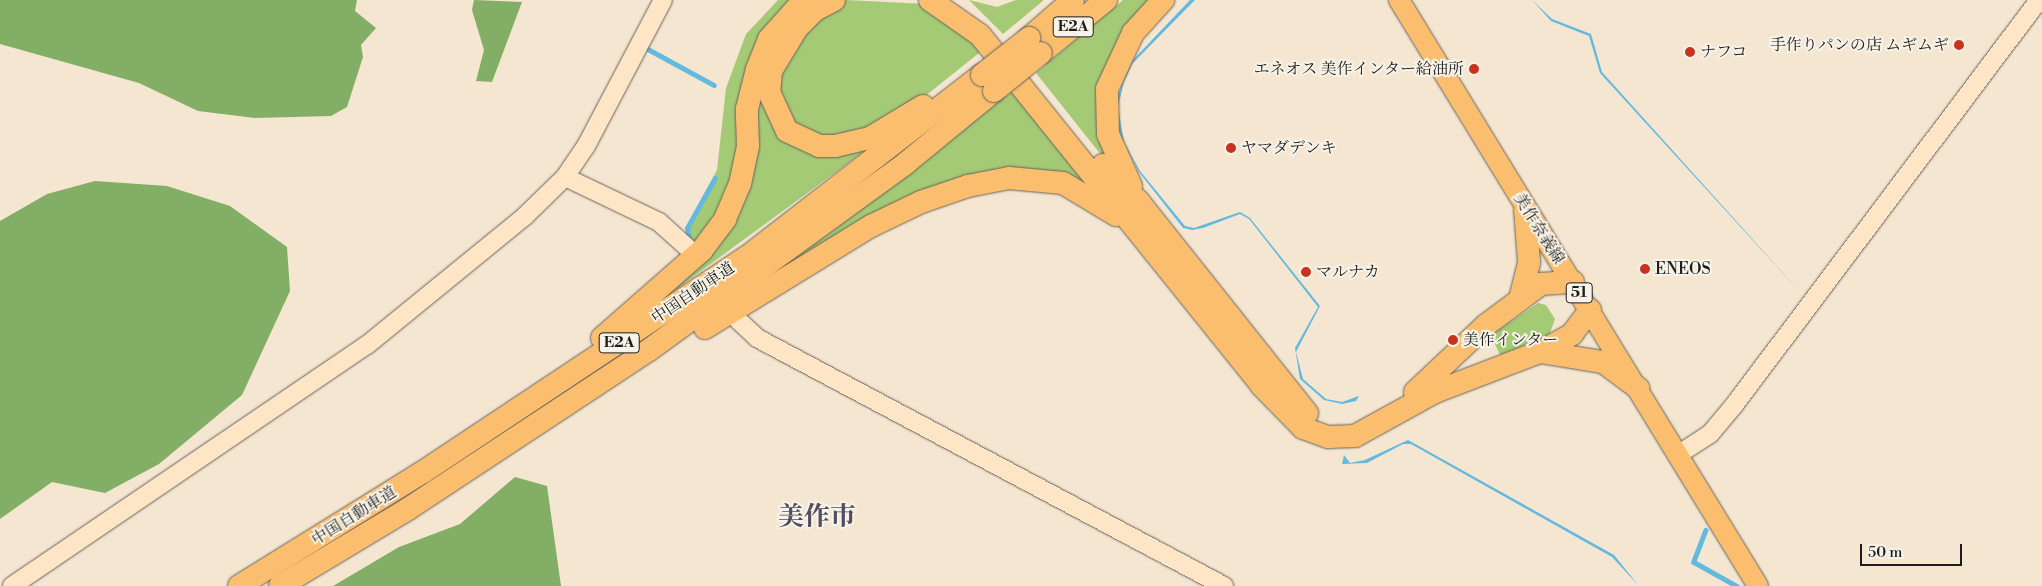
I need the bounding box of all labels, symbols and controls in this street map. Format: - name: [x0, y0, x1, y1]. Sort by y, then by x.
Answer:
- road number: E2A: [1052, 15, 1094, 40]
- place label: 手作りパンの店 ムギムギ: [1770, 35, 1949, 55]
- marker: 手作りパンの店 ムギムギ: [1953, 39, 1965, 51]
- place label: ナフコ: [1700, 42, 1748, 62]
- marker: ナフコ: [1684, 46, 1696, 58]
- place label: エネオス 美作インター給油所: [1253, 59, 1464, 79]
- marker: エネオス 美作インター給油所: [1468, 63, 1480, 75]
- place label: ヤマダデンキ: [1241, 138, 1337, 158]
- marker: ヤマダデンキ: [1225, 142, 1237, 154]
- street label: 美作奈義線: [1510, 190, 1568, 268]
- street label: 中国自動車道: [648, 258, 738, 328]
- place label: ENEOS: [1655, 259, 1711, 279]
- place label: マルナカ: [1316, 262, 1380, 282]
- marker: ENEOS: [1639, 263, 1651, 275]
- marker: マルナカ: [1300, 266, 1312, 278]
- road number: 51: [1565, 280, 1593, 306]
- road number: E2A: [598, 330, 640, 356]
- place label: 美作インター: [1463, 330, 1559, 350]
- marker: 美作インター: [1447, 334, 1459, 346]
- street label: 中国自動車道: [308, 482, 400, 550]
- district label: 美作市: [778, 502, 856, 534]
- scale bar: [1862, 534, 1964, 566]
- text: 50 m: [1868, 543, 1902, 562]

